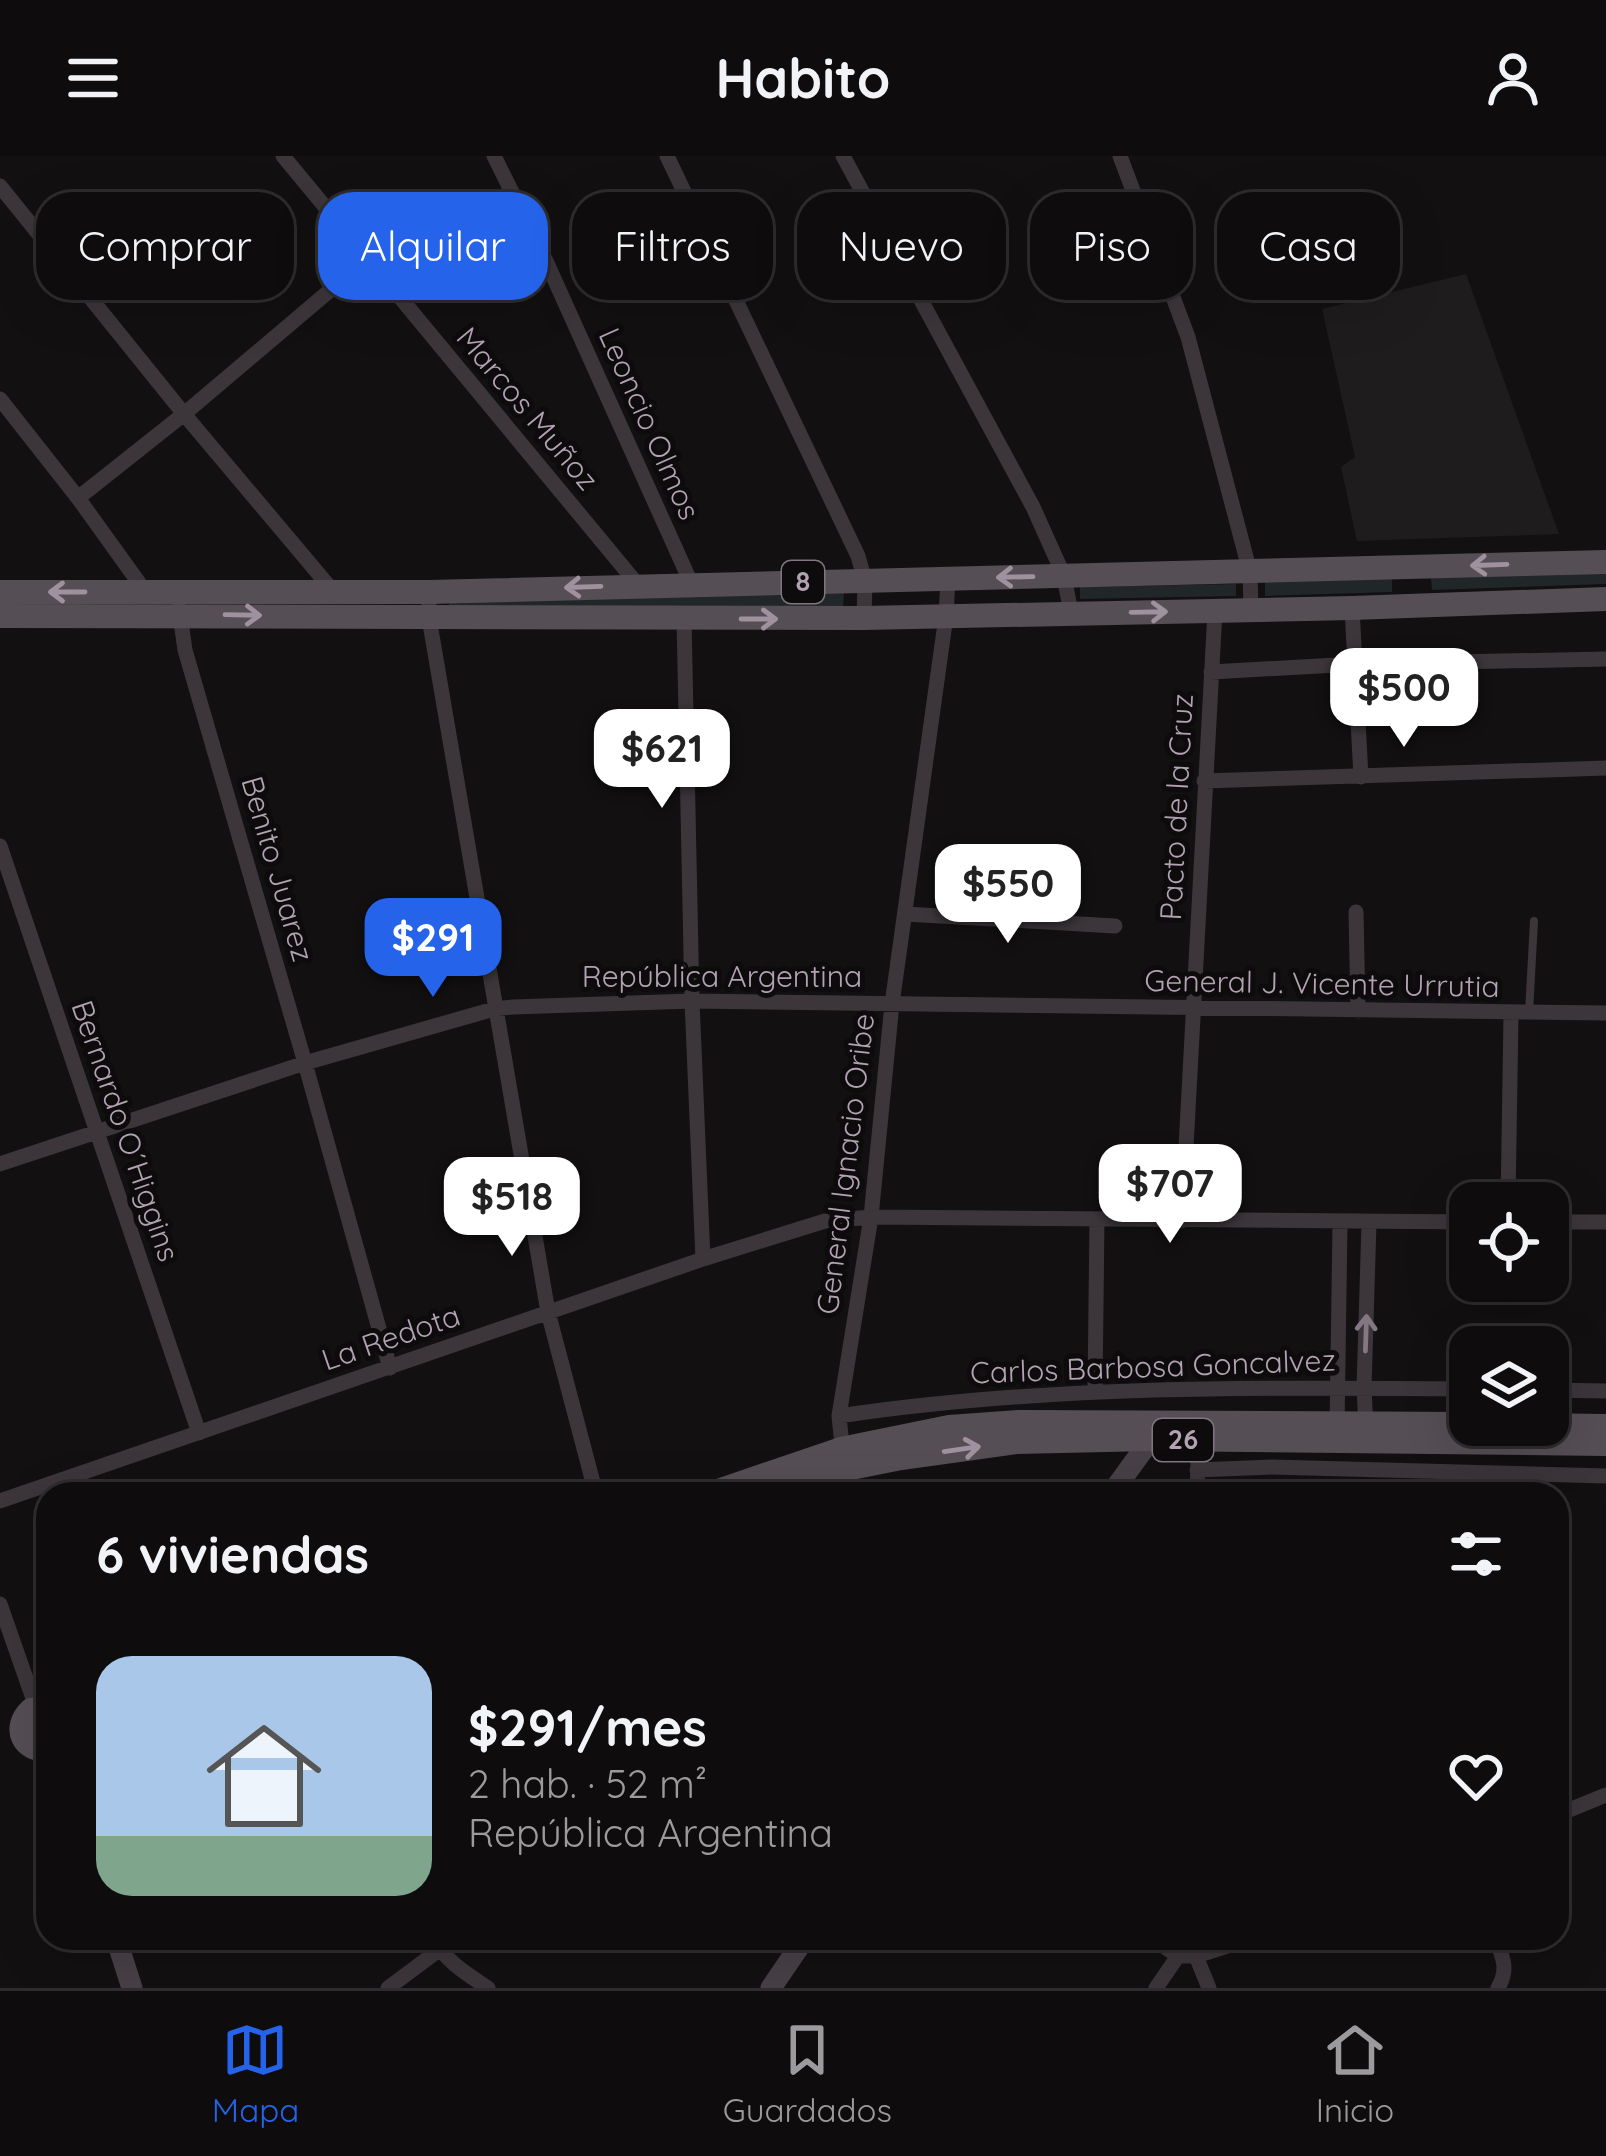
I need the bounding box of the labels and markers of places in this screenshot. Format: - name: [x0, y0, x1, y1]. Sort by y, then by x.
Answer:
- pin: $500: [1333, 648, 1475, 750]
- pin: $621: [591, 709, 733, 811]
- pin: $550: [937, 844, 1079, 946]
- pin: $291: [362, 898, 504, 1000]
- pin: $707: [1099, 1144, 1241, 1246]
- pin: $518: [441, 1157, 583, 1259]

